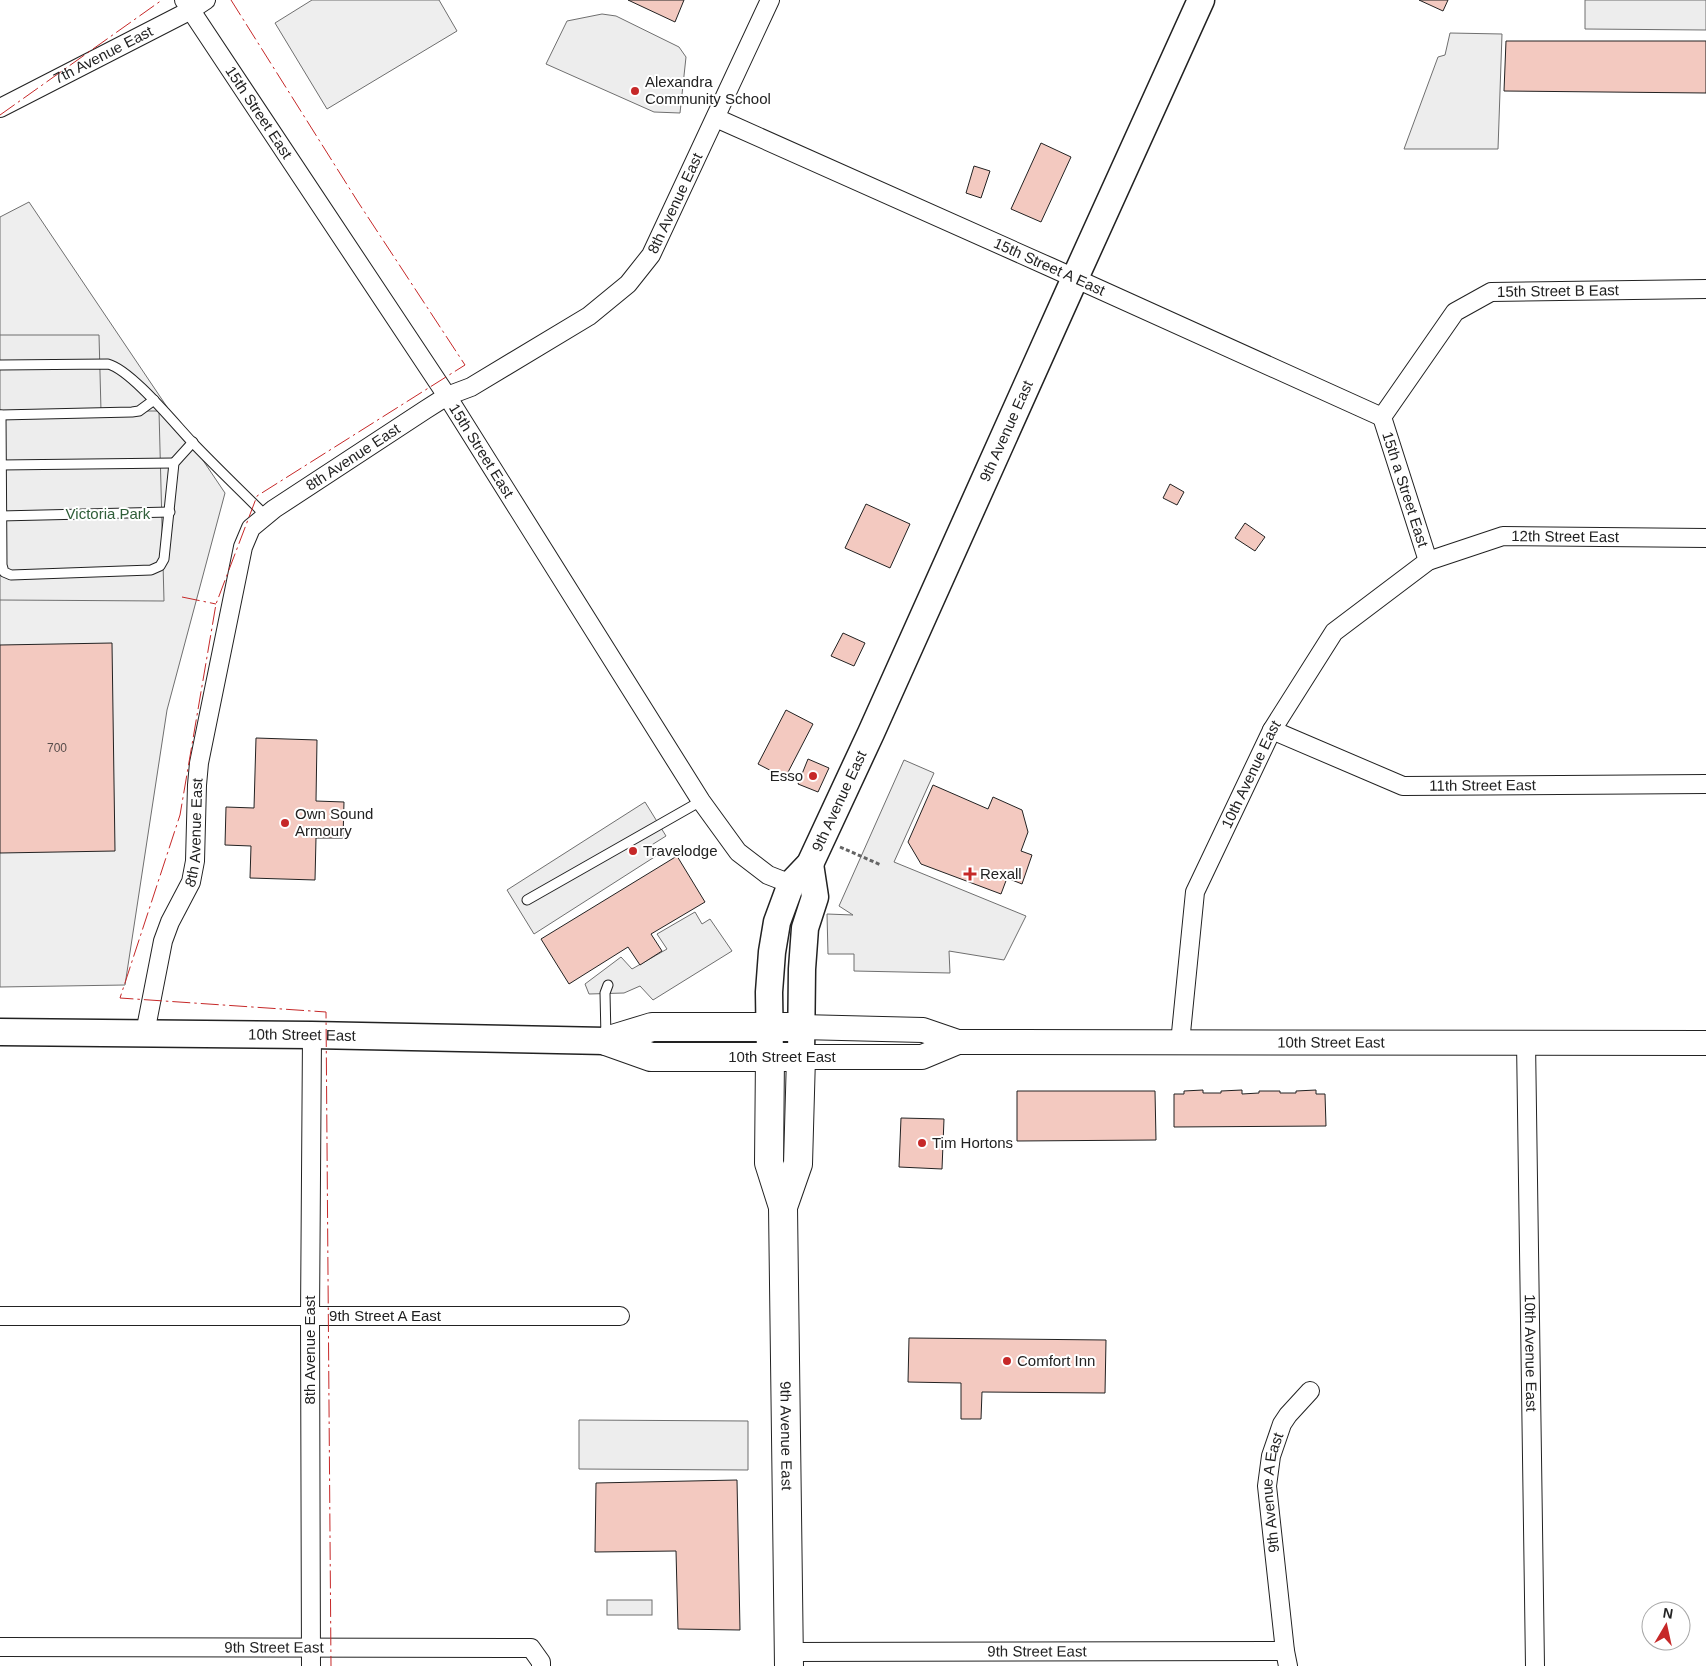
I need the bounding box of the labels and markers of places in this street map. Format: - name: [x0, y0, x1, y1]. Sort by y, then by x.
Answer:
- place label: Alexandra Community School: [645, 73, 771, 107]
- marker: Alexandra Community School: [629, 85, 641, 97]
- place label: Esso: [770, 767, 803, 784]
- marker: Esso: [807, 770, 819, 782]
- place label: Own Sound Armoury: [295, 805, 373, 839]
- marker: Own Sound Armoury: [279, 817, 291, 829]
- place label: Travelodge: [643, 842, 718, 859]
- marker: Travelodge: [627, 845, 639, 857]
- place label: Rexall: [980, 865, 1022, 882]
- marker: Rexall: [964, 868, 976, 880]
- place label: Tim Hortons: [932, 1134, 1013, 1151]
- marker: Tim Hortons: [916, 1137, 928, 1149]
- place label: Comfort Inn: [1017, 1352, 1095, 1369]
- marker: Comfort Inn: [1001, 1355, 1013, 1367]

